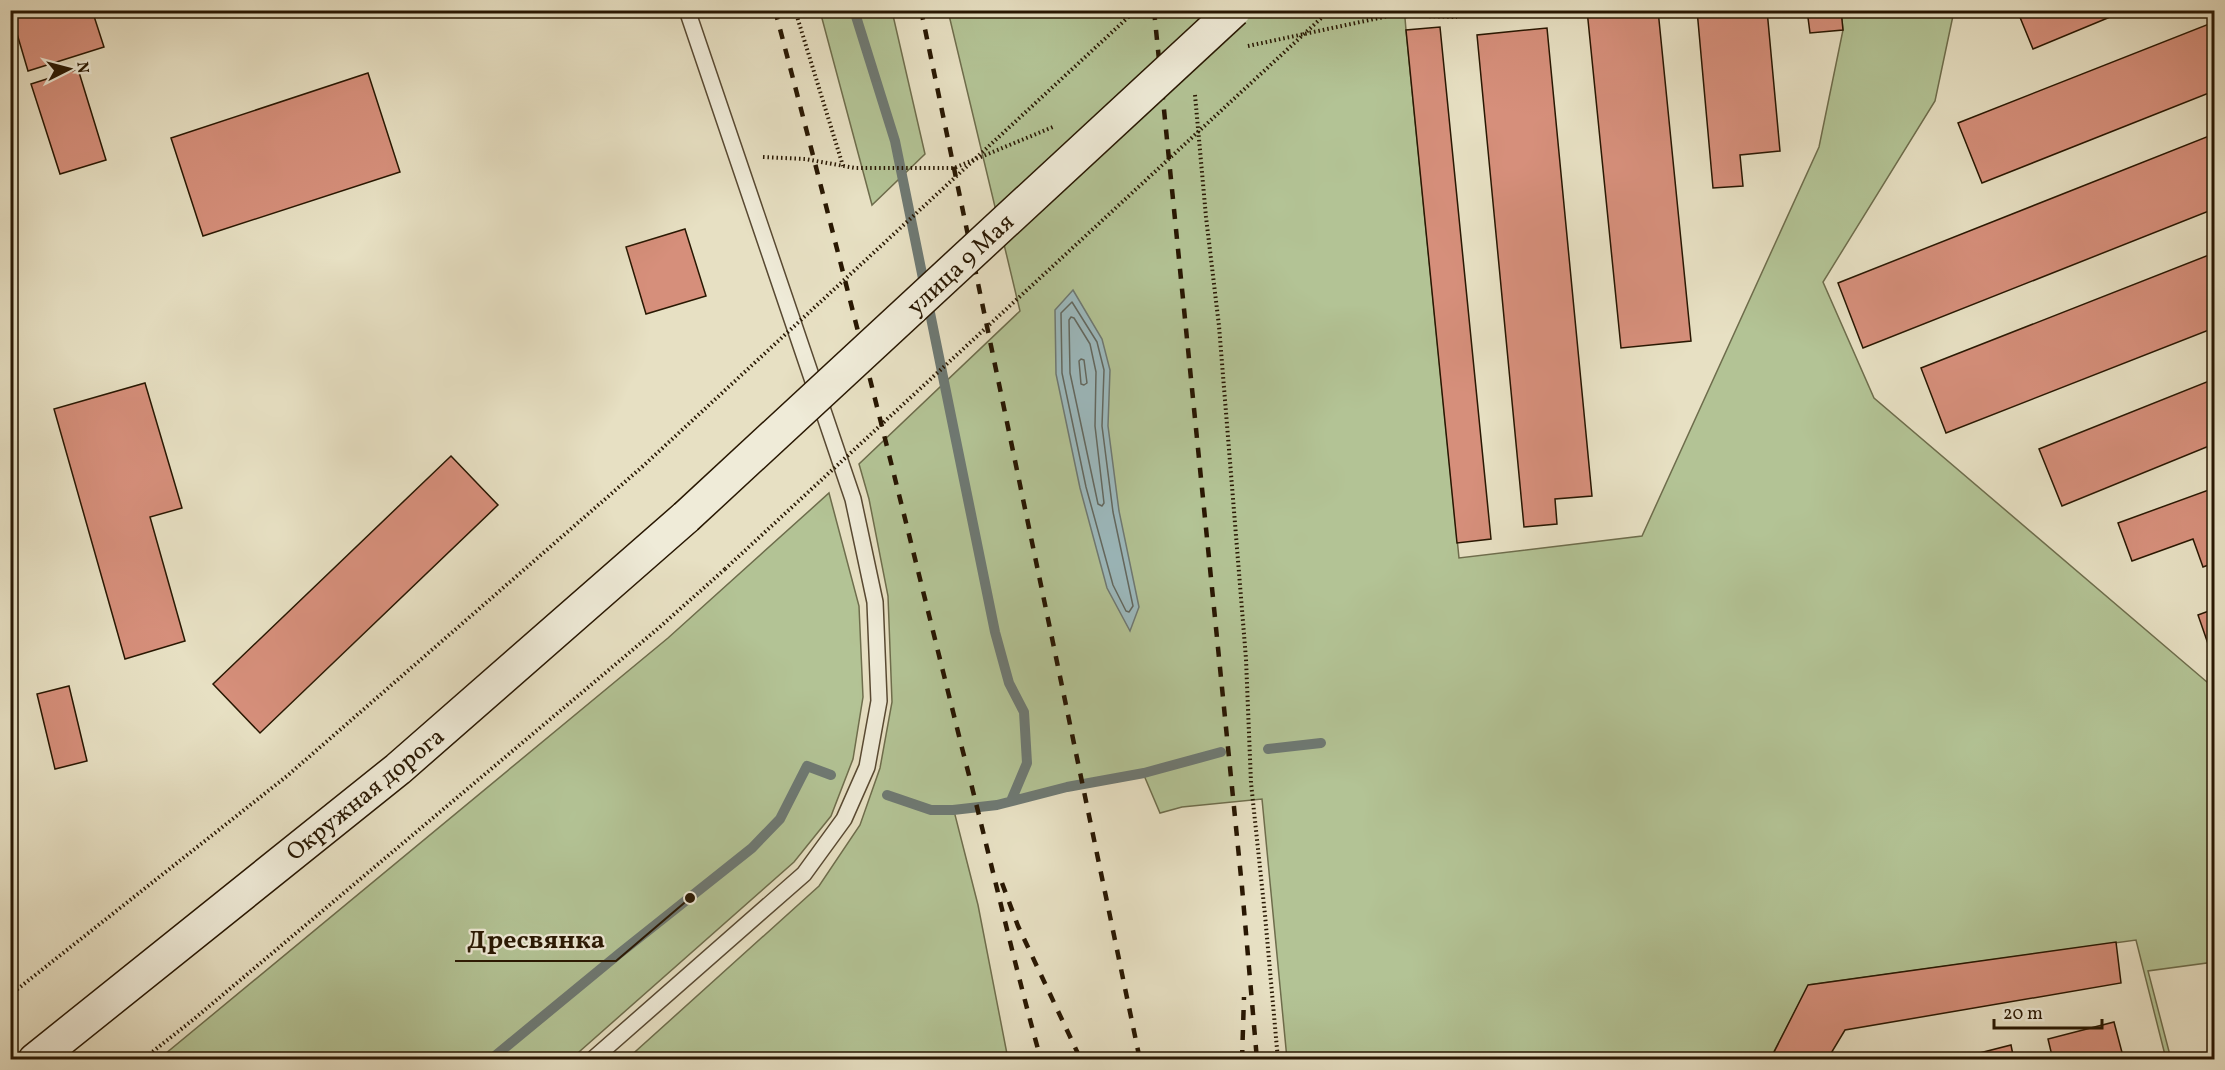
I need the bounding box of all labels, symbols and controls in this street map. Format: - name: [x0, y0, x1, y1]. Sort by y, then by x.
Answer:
- north arrow: [39, 39, 99, 99]
- text: N: [70, 61, 94, 75]
- street label: улица 9 Мая: [900, 207, 1023, 324]
- street label: Окружная дорога: [280, 721, 453, 870]
- callout: Дресвянка: [455, 917, 616, 961]
- text: Дресвянка: [467, 923, 605, 959]
- scale bar: [1994, 992, 2102, 1030]
- text: 20 m: [2003, 1002, 2043, 1027]

